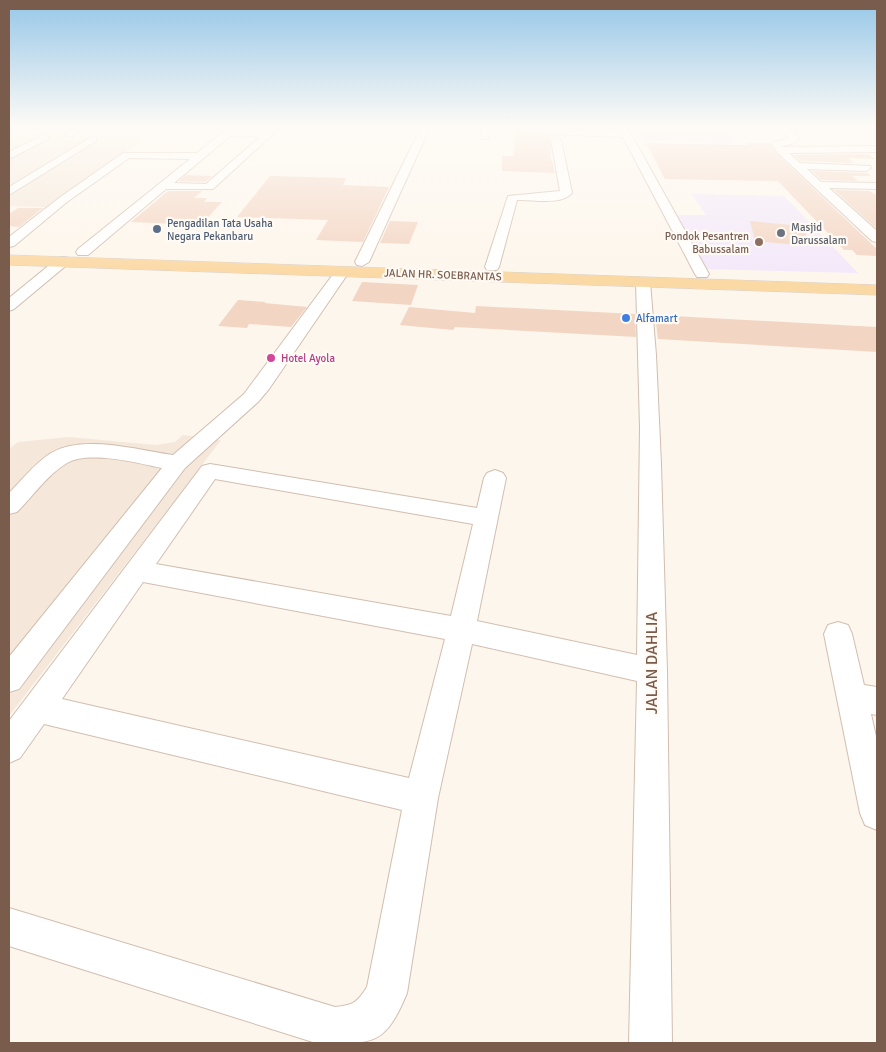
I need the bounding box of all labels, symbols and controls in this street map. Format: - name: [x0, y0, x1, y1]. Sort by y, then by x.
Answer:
- place label: Pengadilan Tata Usaha Negara Pekanbaru: [167, 217, 273, 243]
- place label: Masjid Darussalam: [791, 221, 847, 247]
- marker: Pengadilan Tata Usaha Negara Pekanbaru: [151, 223, 163, 235]
- marker: Masjid Darussalam: [775, 227, 787, 239]
- place label: Pondok Pesantren Babussalam: [665, 230, 749, 256]
- marker: Pondok Pesantren Babussalam: [753, 236, 765, 248]
- street label: JALAN HR. SOEBRANTAS: [384, 266, 502, 284]
- marker: Alfamart: [620, 312, 632, 324]
- place label: Alfamart: [636, 312, 678, 325]
- marker: Hotel Ayola: [265, 352, 277, 364]
- place label: Hotel Ayola: [281, 352, 335, 365]
- street label: JALAN DAHLIA: [642, 612, 662, 714]

